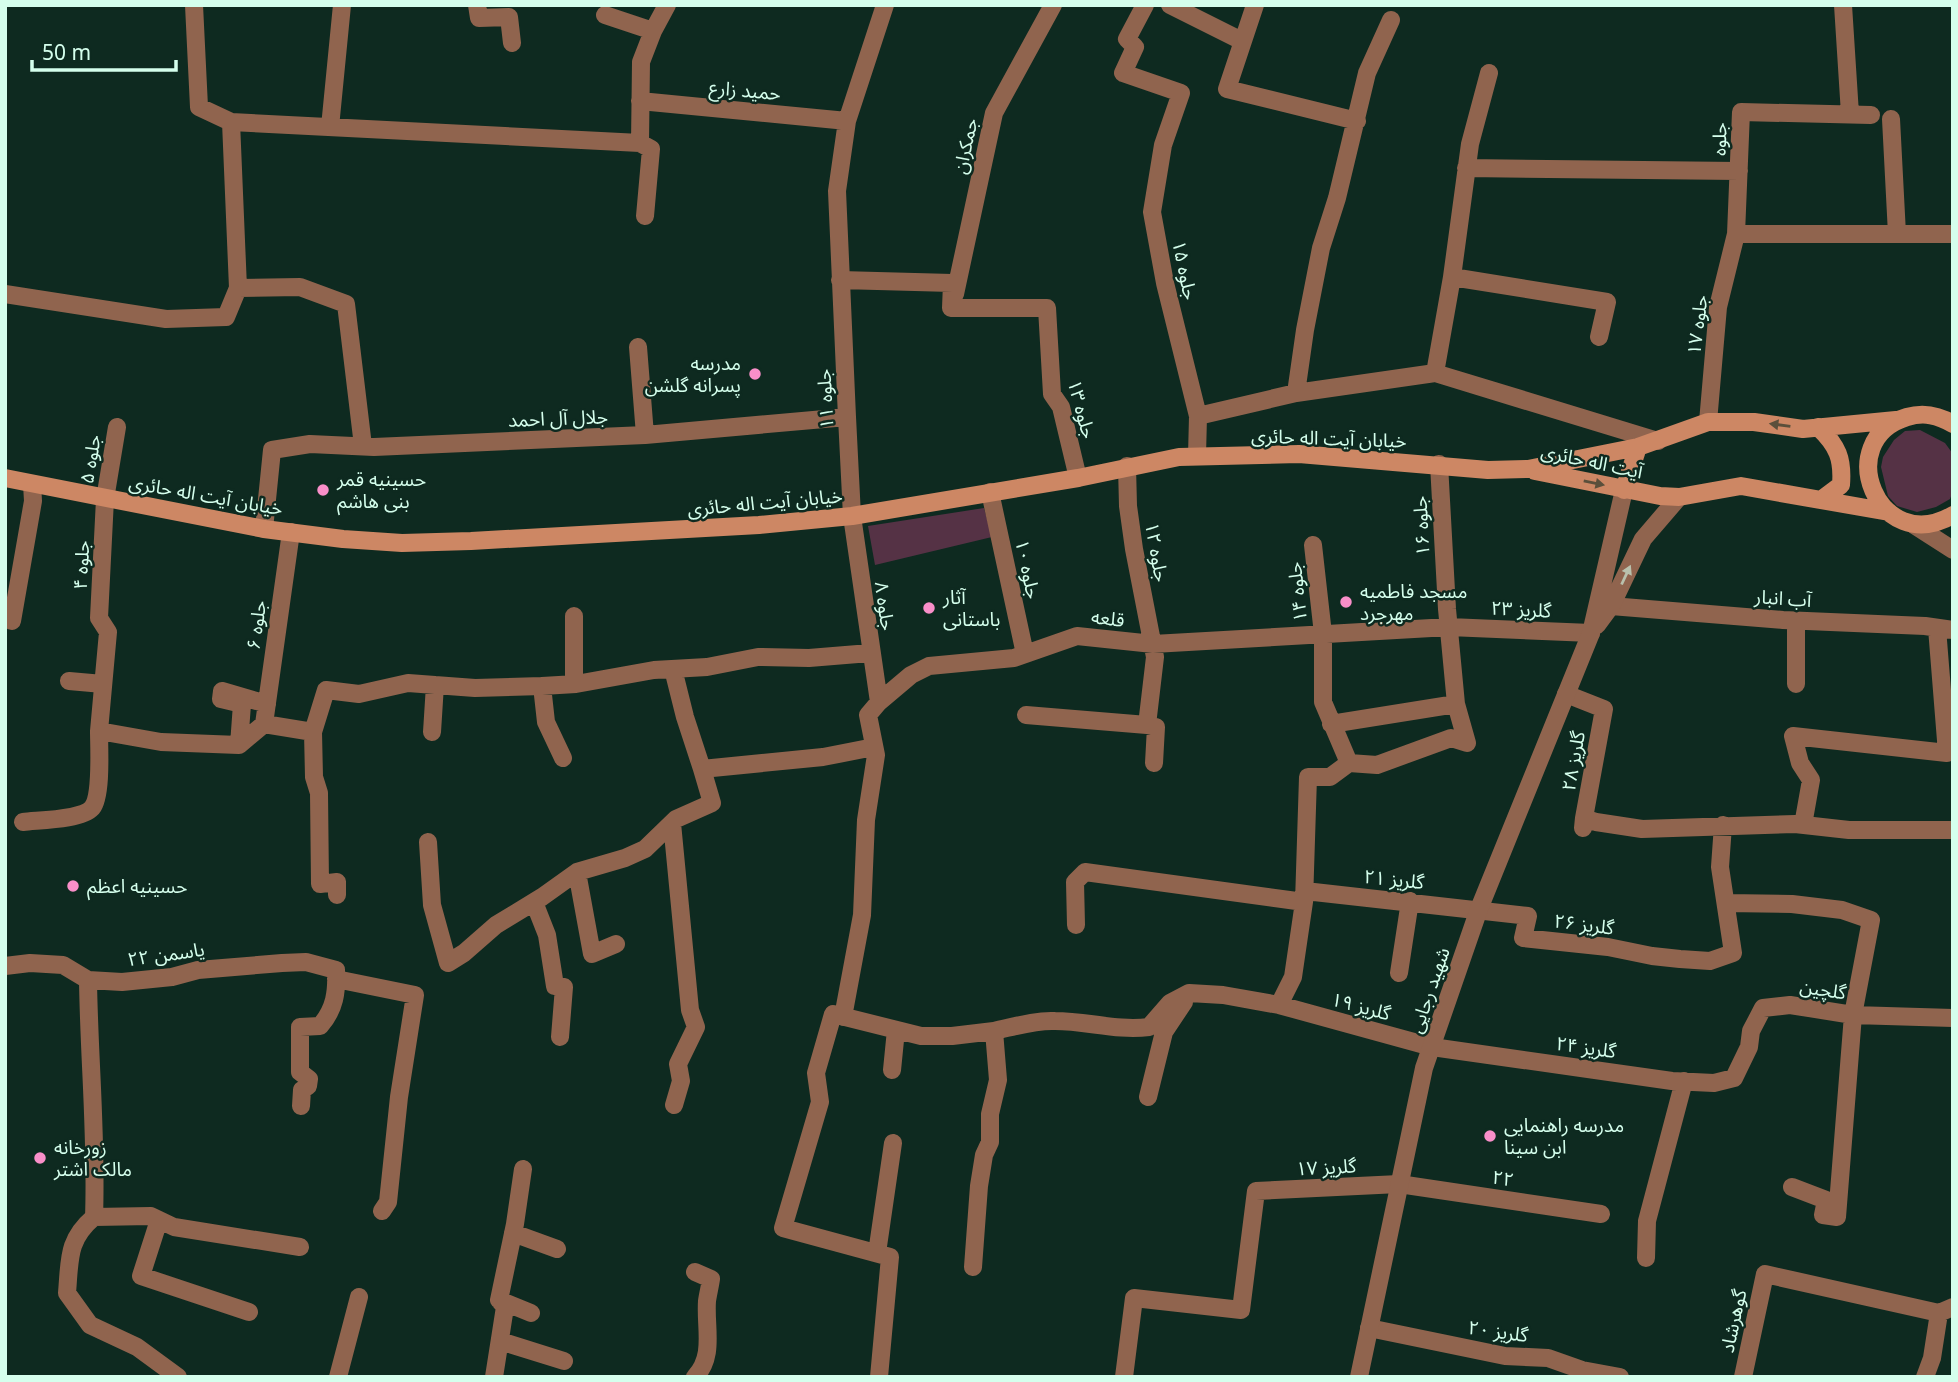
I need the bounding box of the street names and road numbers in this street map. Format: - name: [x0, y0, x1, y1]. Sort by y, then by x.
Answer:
- street label: حمید زارع: [707, 68, 782, 114]
- street label: جمکران: [941, 114, 991, 178]
- street label: جلوه: [1699, 122, 1741, 157]
- street label: جلوه ۱۵: [1158, 237, 1210, 304]
- street label: جلوه ۱۷: [1674, 293, 1722, 357]
- street label: جلوه ۱۱: [804, 368, 848, 430]
- street label: جلوه ۱۳: [1054, 375, 1108, 444]
- street label: جلال آل احمد: [507, 397, 609, 441]
- street label: خیابان آیت اله حائری: [1250, 416, 1407, 462]
- street label: جلوه ۵: [67, 432, 115, 487]
- street label: آیت اله حائری: [1537, 432, 1648, 493]
- street label: خیابان آیت اله حائری: [126, 463, 286, 529]
- street label: خیابان آیت اله حائری: [686, 476, 844, 530]
- street label: جلوه ۱۶: [1400, 495, 1444, 557]
- street label: جلوه ۱۲: [1131, 519, 1181, 585]
- street label: جلوه ۱۰: [1001, 536, 1053, 603]
- street label: جلوه ۴: [61, 539, 103, 591]
- street label: جلوه ۱۴: [1275, 560, 1321, 624]
- street label: آب انبار: [1752, 577, 1814, 621]
- street label: جلوه ۸: [861, 579, 907, 633]
- street label: گلریز ۲۳: [1490, 588, 1553, 632]
- street label: قلعه: [1089, 597, 1127, 641]
- street label: جلوه ۶: [234, 598, 280, 652]
- street label: گلریز ۲۸: [1549, 727, 1599, 794]
- street label: گلریز ۲۱: [1362, 857, 1427, 903]
- street label: گلریز ۲۶: [1551, 901, 1617, 949]
- street label: یاسمن ۲۲: [125, 930, 207, 980]
- street label: شهید رجایی: [1397, 942, 1463, 1039]
- street label: گلچین: [1797, 967, 1850, 1014]
- street label: گلریز ۱۹: [1326, 980, 1396, 1034]
- street label: گلریز ۲۴: [1553, 1024, 1620, 1072]
- street label: گلریز ۱۷: [1295, 1146, 1358, 1190]
- street label: ۲۲: [1489, 1158, 1517, 1200]
- street label: گوهرشاد: [1708, 1285, 1760, 1357]
- street label: گلریز ۲۰: [1465, 1308, 1532, 1356]

